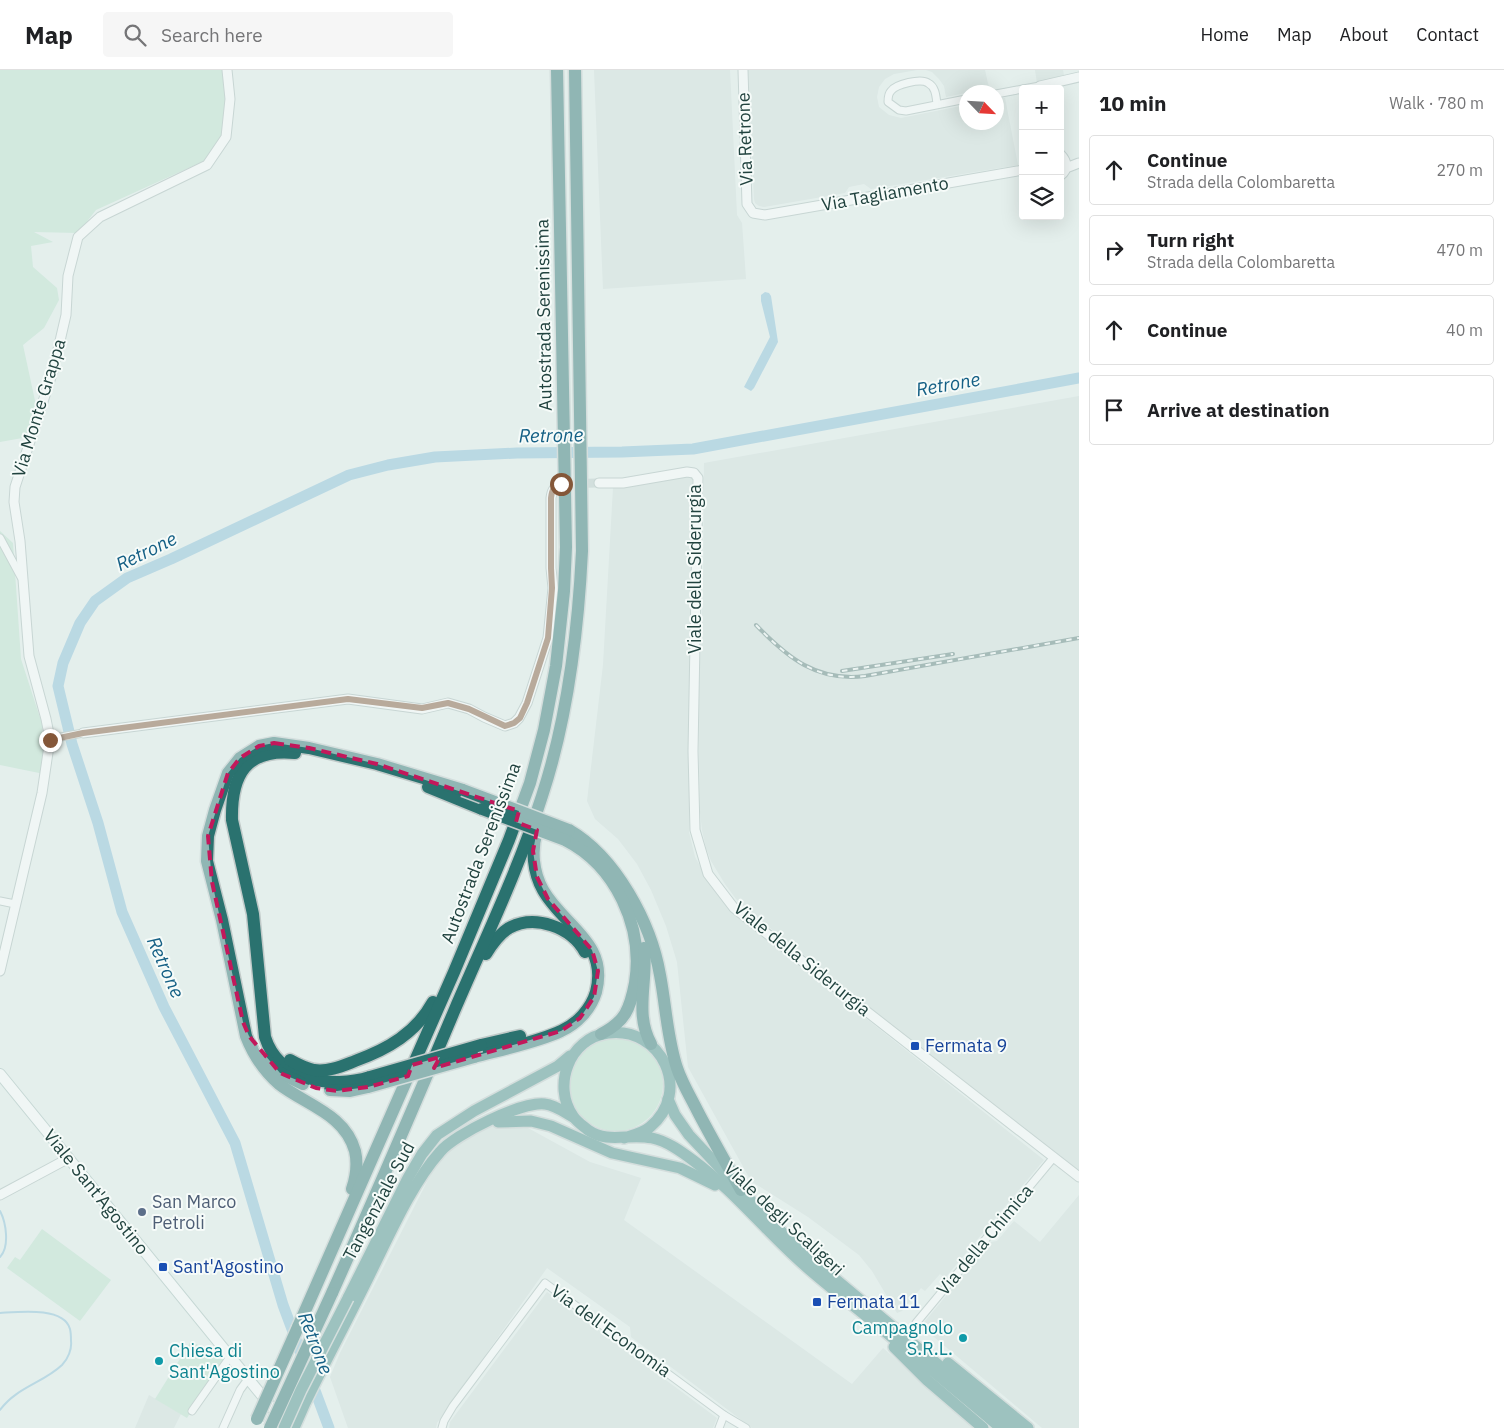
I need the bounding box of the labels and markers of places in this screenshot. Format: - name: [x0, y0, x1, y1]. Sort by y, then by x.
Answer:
- place label: Fermata 9: [925, 1034, 1007, 1057]
- marker: Fermata 9: [909, 1040, 921, 1052]
- place label: San Marco Petroli: [152, 1190, 236, 1234]
- marker: San Marco Petroli: [136, 1206, 148, 1218]
- place label: Sant'Agostino: [173, 1255, 284, 1278]
- marker: Sant'Agostino: [157, 1261, 169, 1273]
- place label: Fermata 11: [827, 1290, 920, 1313]
- marker: Fermata 11: [811, 1296, 823, 1308]
- place label: Campagnolo S.R.L.: [852, 1316, 953, 1360]
- marker: Campagnolo S.R.L.: [957, 1332, 969, 1344]
- place label: Chiesa di Sant'Agostino: [169, 1339, 280, 1383]
- marker: Chiesa di Sant'Agostino: [153, 1355, 165, 1367]

